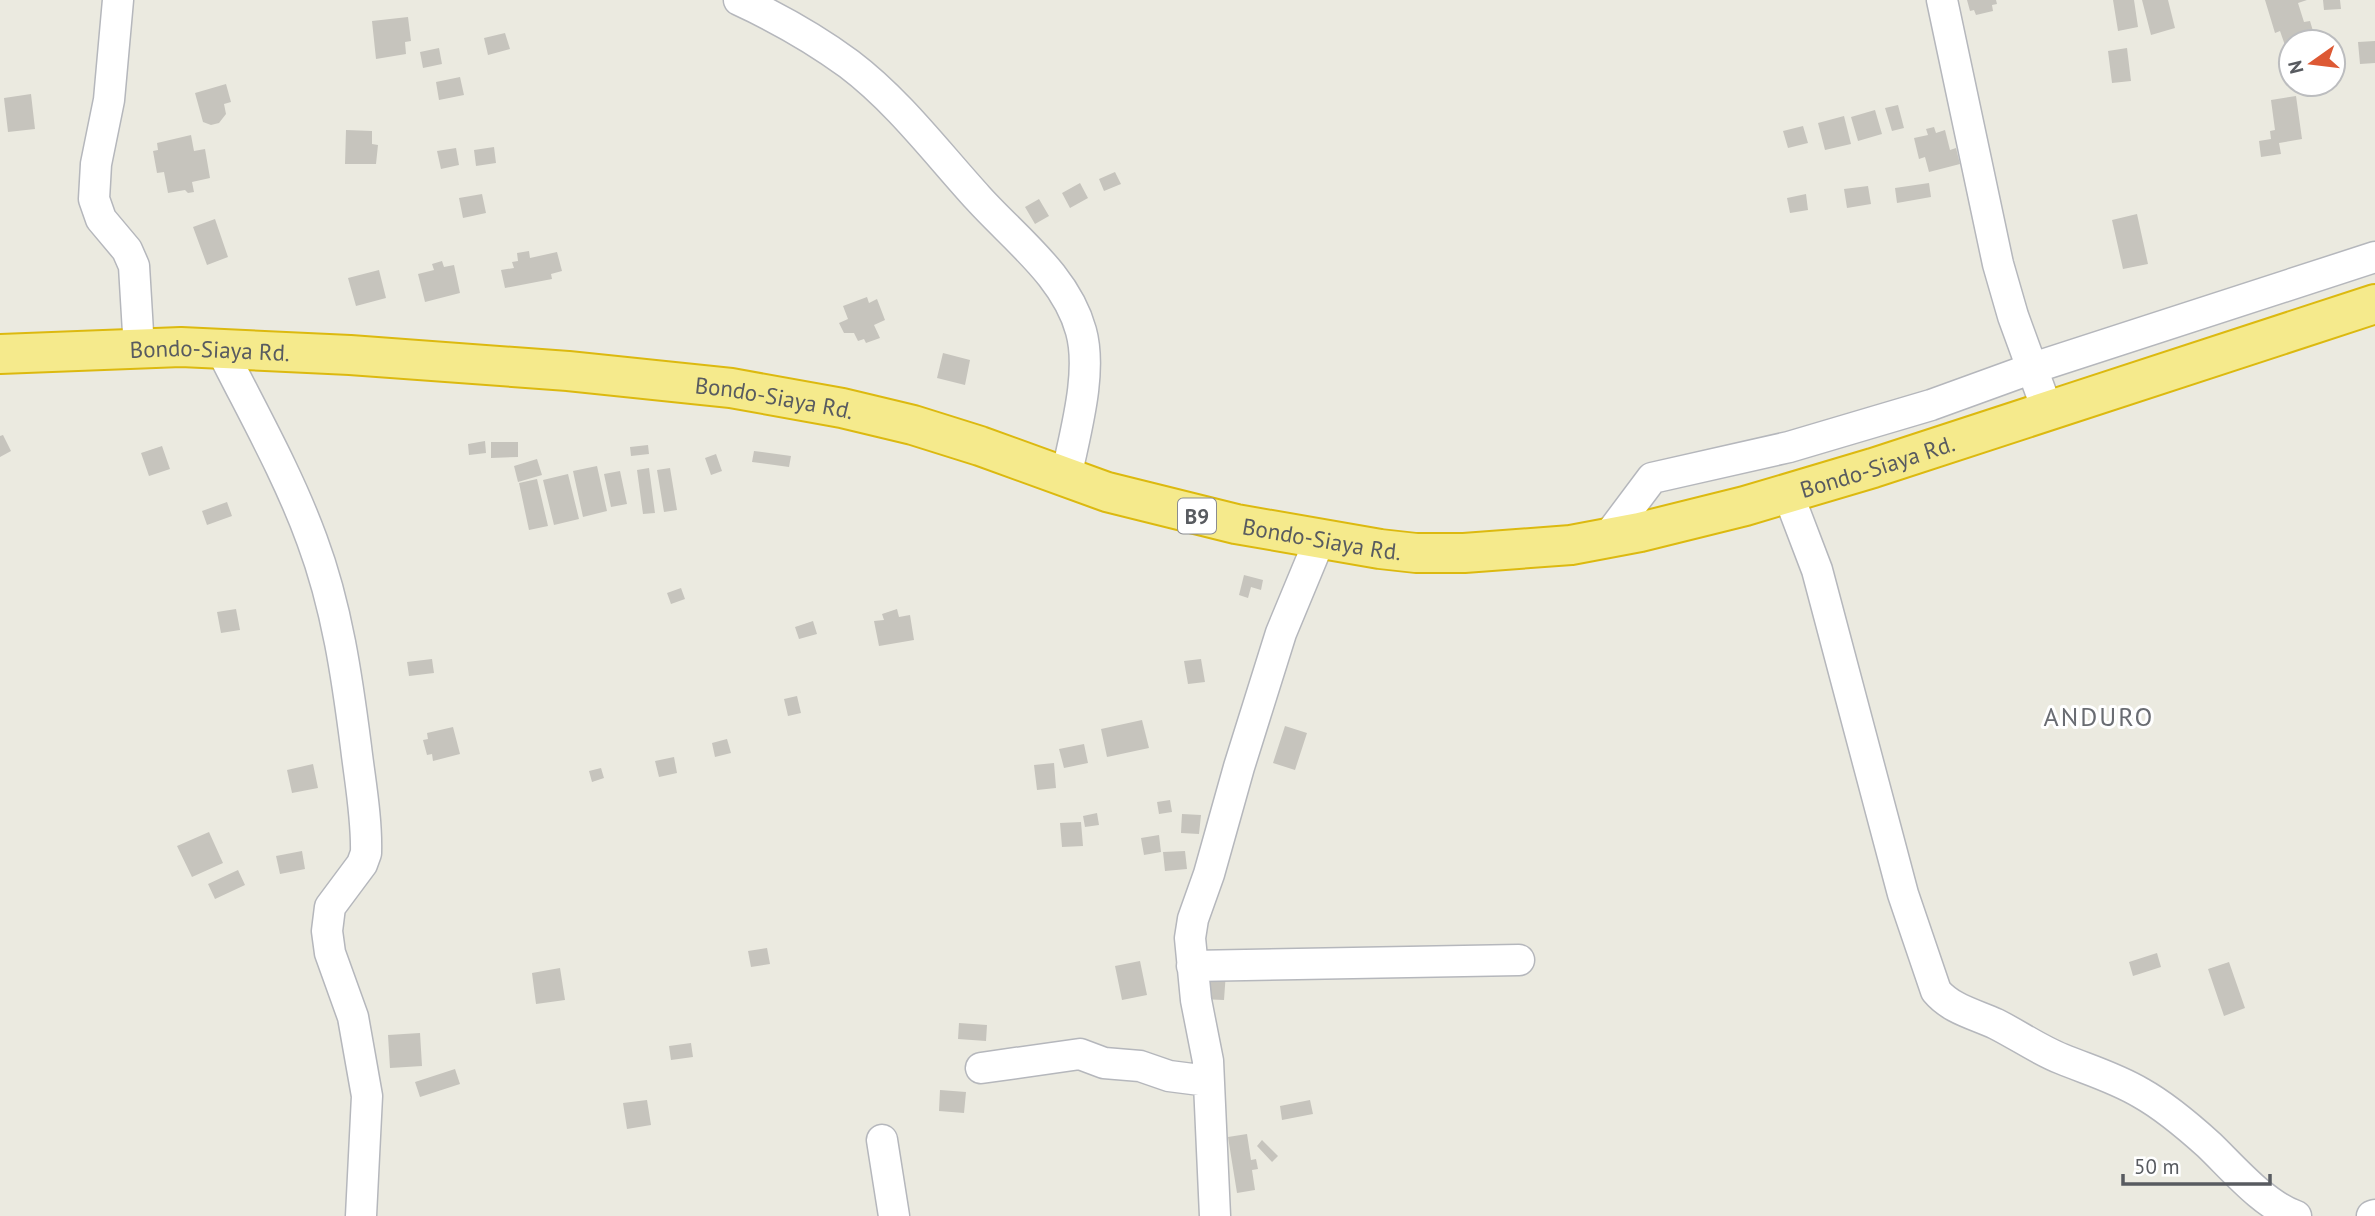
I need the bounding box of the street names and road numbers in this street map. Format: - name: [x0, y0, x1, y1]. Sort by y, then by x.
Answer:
- street label: Bondo-Siaya Rd.: [129, 332, 291, 367]
- street label: Bondo-Siaya Rd.: [694, 370, 857, 425]
- street label: Bondo-Siaya Rd.: [1796, 428, 1958, 503]
- road number: B9: [1178, 498, 1216, 534]
- street label: Bondo-Siaya Rd.: [1240, 511, 1403, 566]

